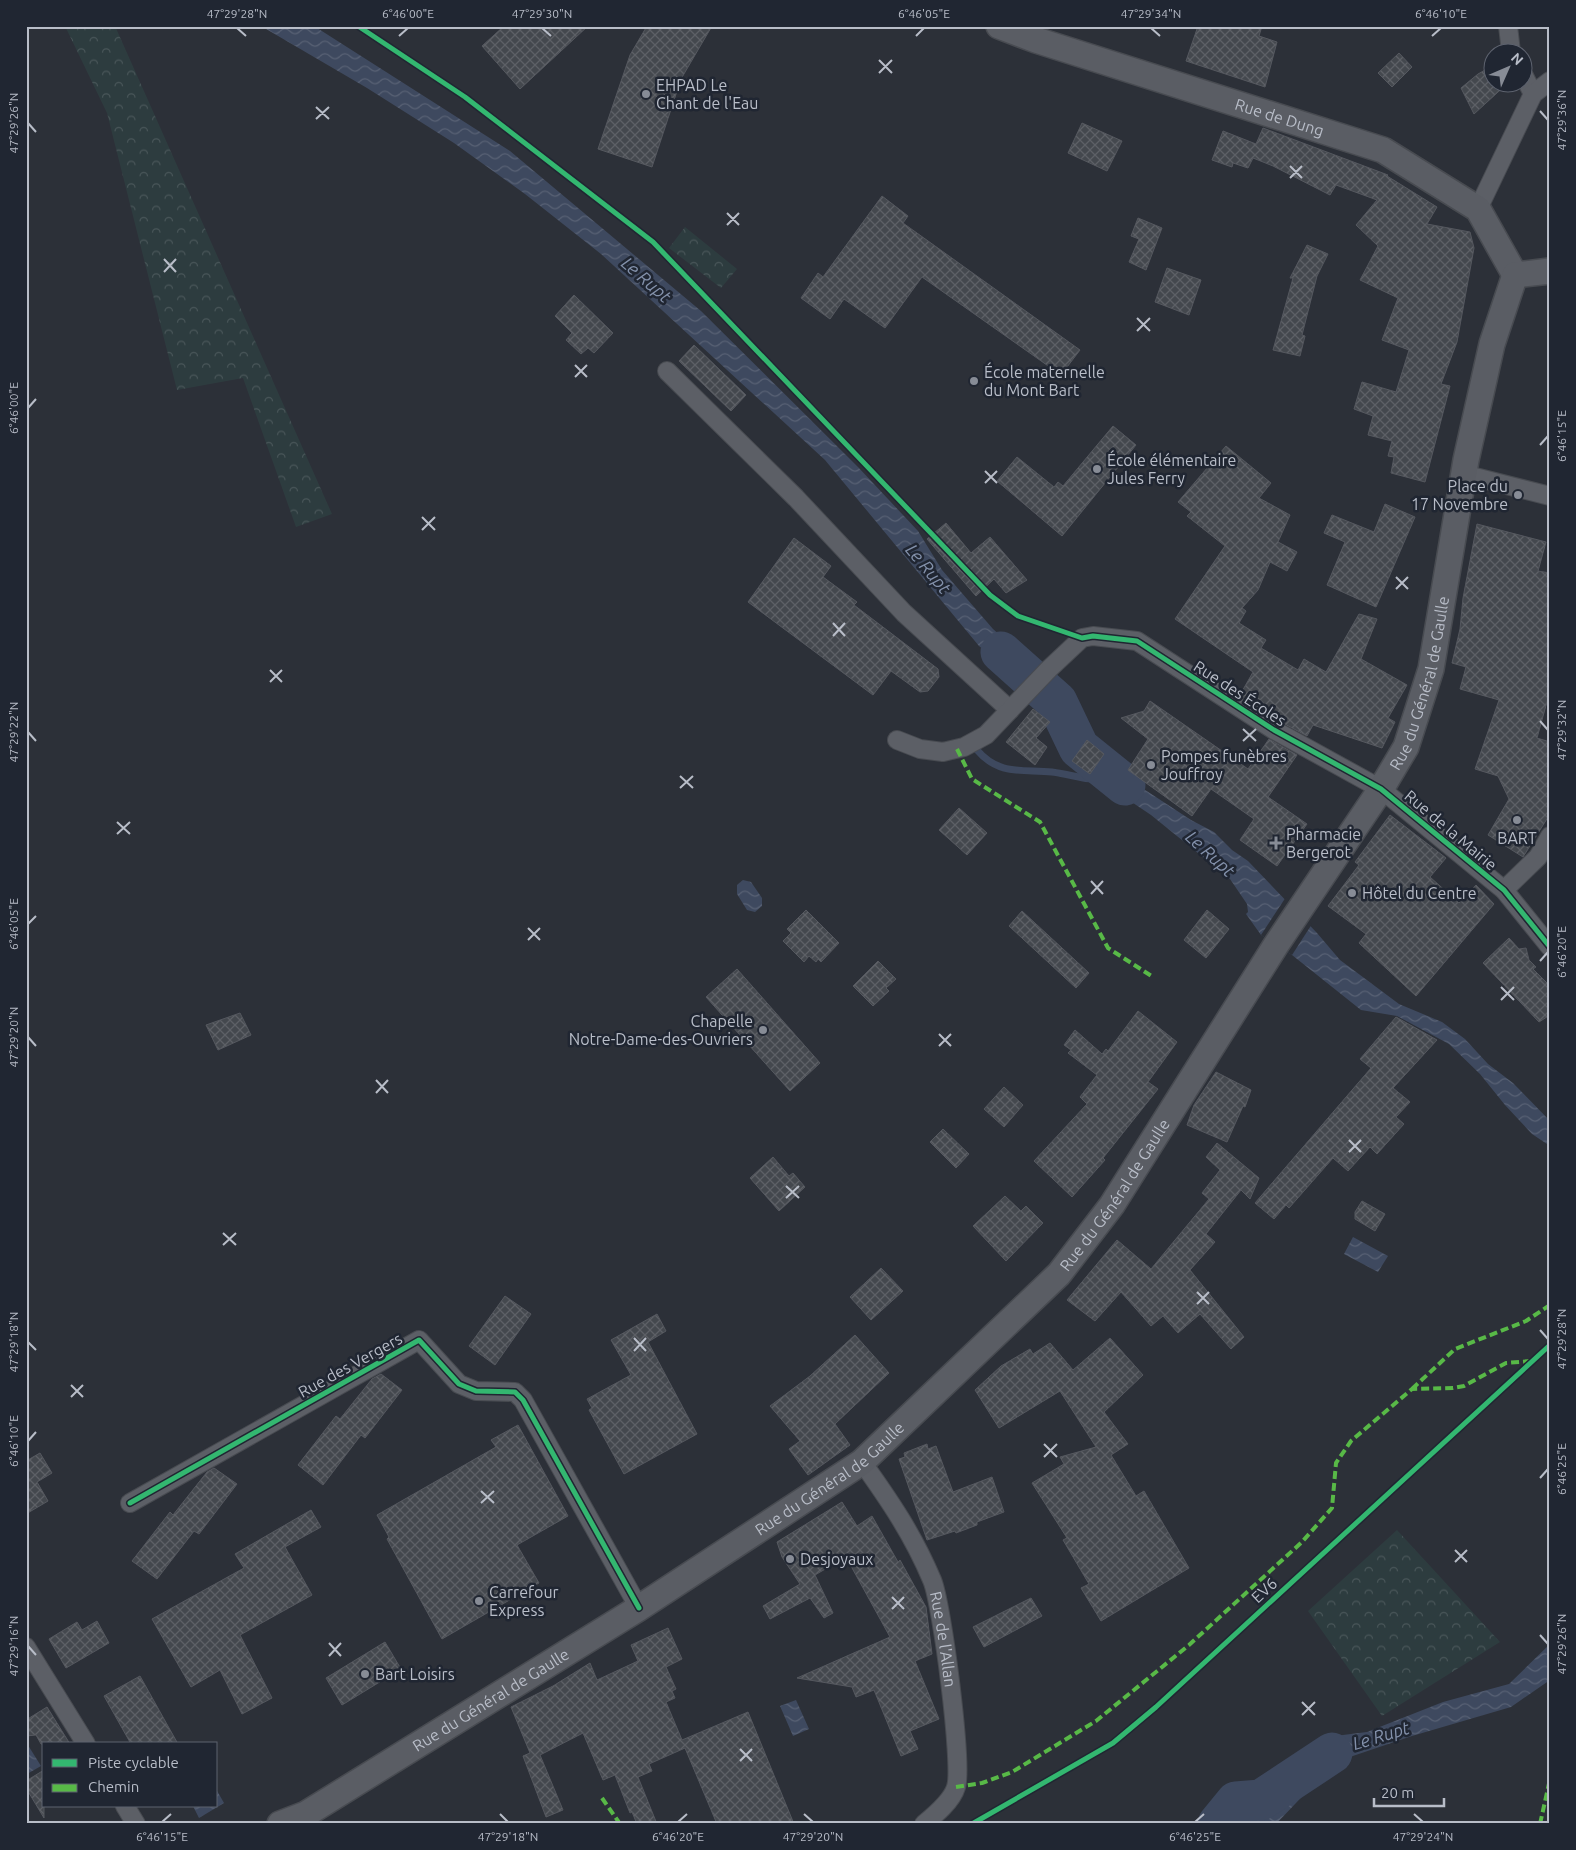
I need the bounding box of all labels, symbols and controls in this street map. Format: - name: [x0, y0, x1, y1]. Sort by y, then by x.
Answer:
- text: 47°29'28"N: [207, 7, 267, 20]
- text: 6°46'00"E: [382, 7, 434, 20]
- text: 47°29'30"N: [512, 7, 572, 20]
- text: 6°46'05"E: [898, 7, 950, 20]
- text: 47°29'34"N: [1121, 7, 1181, 20]
- text: 6°46'10"E: [1415, 7, 1467, 20]
- north arrow: [1484, 42, 1534, 92]
- text: N: [1508, 49, 1527, 68]
- place label: EHPAD Le Chant de l'Eau: [656, 76, 758, 112]
- marker: EHPAD Le Chant de l'Eau: [640, 88, 652, 100]
- text: 47°29'36"N: [1555, 90, 1568, 150]
- text: 47°29'26"N: [7, 93, 20, 153]
- street label: Rue de Dung: [1233, 95, 1326, 140]
- water label: Le Rupt: [618, 252, 676, 307]
- place label: École maternelle du Mont Bart: [984, 361, 1105, 399]
- marker: École maternelle du Mont Bart: [968, 375, 980, 387]
- text: 6°46'00"E: [7, 382, 20, 434]
- text: 6°46'15"E: [1555, 410, 1568, 462]
- place label: École élémentaire Jules Ferry: [1107, 449, 1236, 487]
- marker: École élémentaire Jules Ferry: [1091, 463, 1103, 475]
- place label: Place du 17 Novembre: [1411, 477, 1508, 513]
- marker: Place du 17 Novembre: [1512, 489, 1524, 501]
- water label: Le Rupt: [902, 539, 956, 598]
- street label: Rue du Général de Gaulle: [1386, 595, 1452, 773]
- street label: Rue des Écoles: [1191, 655, 1291, 729]
- text: 47°29'32"N: [1555, 700, 1568, 760]
- text: 47°29'22"N: [7, 702, 20, 762]
- place label: Pompes funèbres Jouffroy: [1161, 747, 1287, 783]
- marker: Pompes funèbres Jouffroy: [1145, 759, 1157, 771]
- street label: Rue de la Mairie: [1401, 786, 1501, 874]
- marker: BART: [1511, 814, 1523, 826]
- place label: Pharmacie Bergerot: [1286, 825, 1361, 861]
- water label: Le Rupt: [1182, 826, 1240, 881]
- place label: BART: [1497, 829, 1537, 847]
- marker: Pharmacie Bergerot: [1270, 837, 1282, 849]
- place label: Hôtel du Centre: [1362, 884, 1477, 902]
- marker: Hôtel du Centre: [1346, 887, 1358, 899]
- text: 6°46'05"E: [7, 898, 20, 950]
- text: 6°46'20"E: [1555, 926, 1568, 978]
- text: 47°29'20"N: [7, 1007, 20, 1067]
- place label: Chapelle Notre-Dame-des-Ouvriers: [569, 1012, 753, 1048]
- marker: Chapelle Notre-Dame-des-Ouvriers: [757, 1024, 769, 1036]
- street label: Rue du Général de Gaulle: [1056, 1116, 1173, 1274]
- text: 47°29'28"N: [1555, 1309, 1568, 1369]
- text: 47°29'18"N: [7, 1312, 20, 1372]
- street label: Rue des Vergers: [295, 1329, 405, 1401]
- text: 6°46'10"E: [7, 1415, 20, 1467]
- street label: Rue du Général de Gaulle: [751, 1418, 908, 1539]
- text: 6°46'25"E: [1555, 1443, 1568, 1495]
- place label: Desjoyaux: [800, 1550, 873, 1568]
- marker: Desjoyaux: [784, 1553, 796, 1565]
- street label: EV6: [1248, 1574, 1280, 1606]
- place label: Carrefour Express: [489, 1583, 559, 1619]
- street label: Rue de l'Allan: [927, 1589, 960, 1688]
- marker: Carrefour Express: [473, 1595, 485, 1607]
- text: 47°29'26"N: [1555, 1614, 1568, 1674]
- text: 47°29'16"N: [7, 1616, 20, 1676]
- street label: Rue du Général de Gaulle: [409, 1645, 572, 1755]
- place label: Bart Loisirs: [375, 1665, 455, 1683]
- marker: Bart Loisirs: [359, 1668, 371, 1680]
- water label: Le Rupt: [1350, 1717, 1413, 1753]
- legend: [42, 1742, 218, 1808]
- text: Piste cyclable: [88, 1754, 179, 1771]
- scale bar: [1374, 1775, 1444, 1807]
- text: Chemin: [88, 1778, 139, 1795]
- text: 20 m: [1381, 1784, 1414, 1801]
- text: 6°46'15"E: [136, 1830, 188, 1843]
- text: 47°29'18"N: [478, 1830, 538, 1843]
- text: 6°46'20"E: [652, 1830, 704, 1843]
- text: 47°29'20"N: [783, 1830, 843, 1843]
- text: 6°46'25"E: [1169, 1830, 1221, 1843]
- text: 47°29'24"N: [1393, 1830, 1453, 1843]

